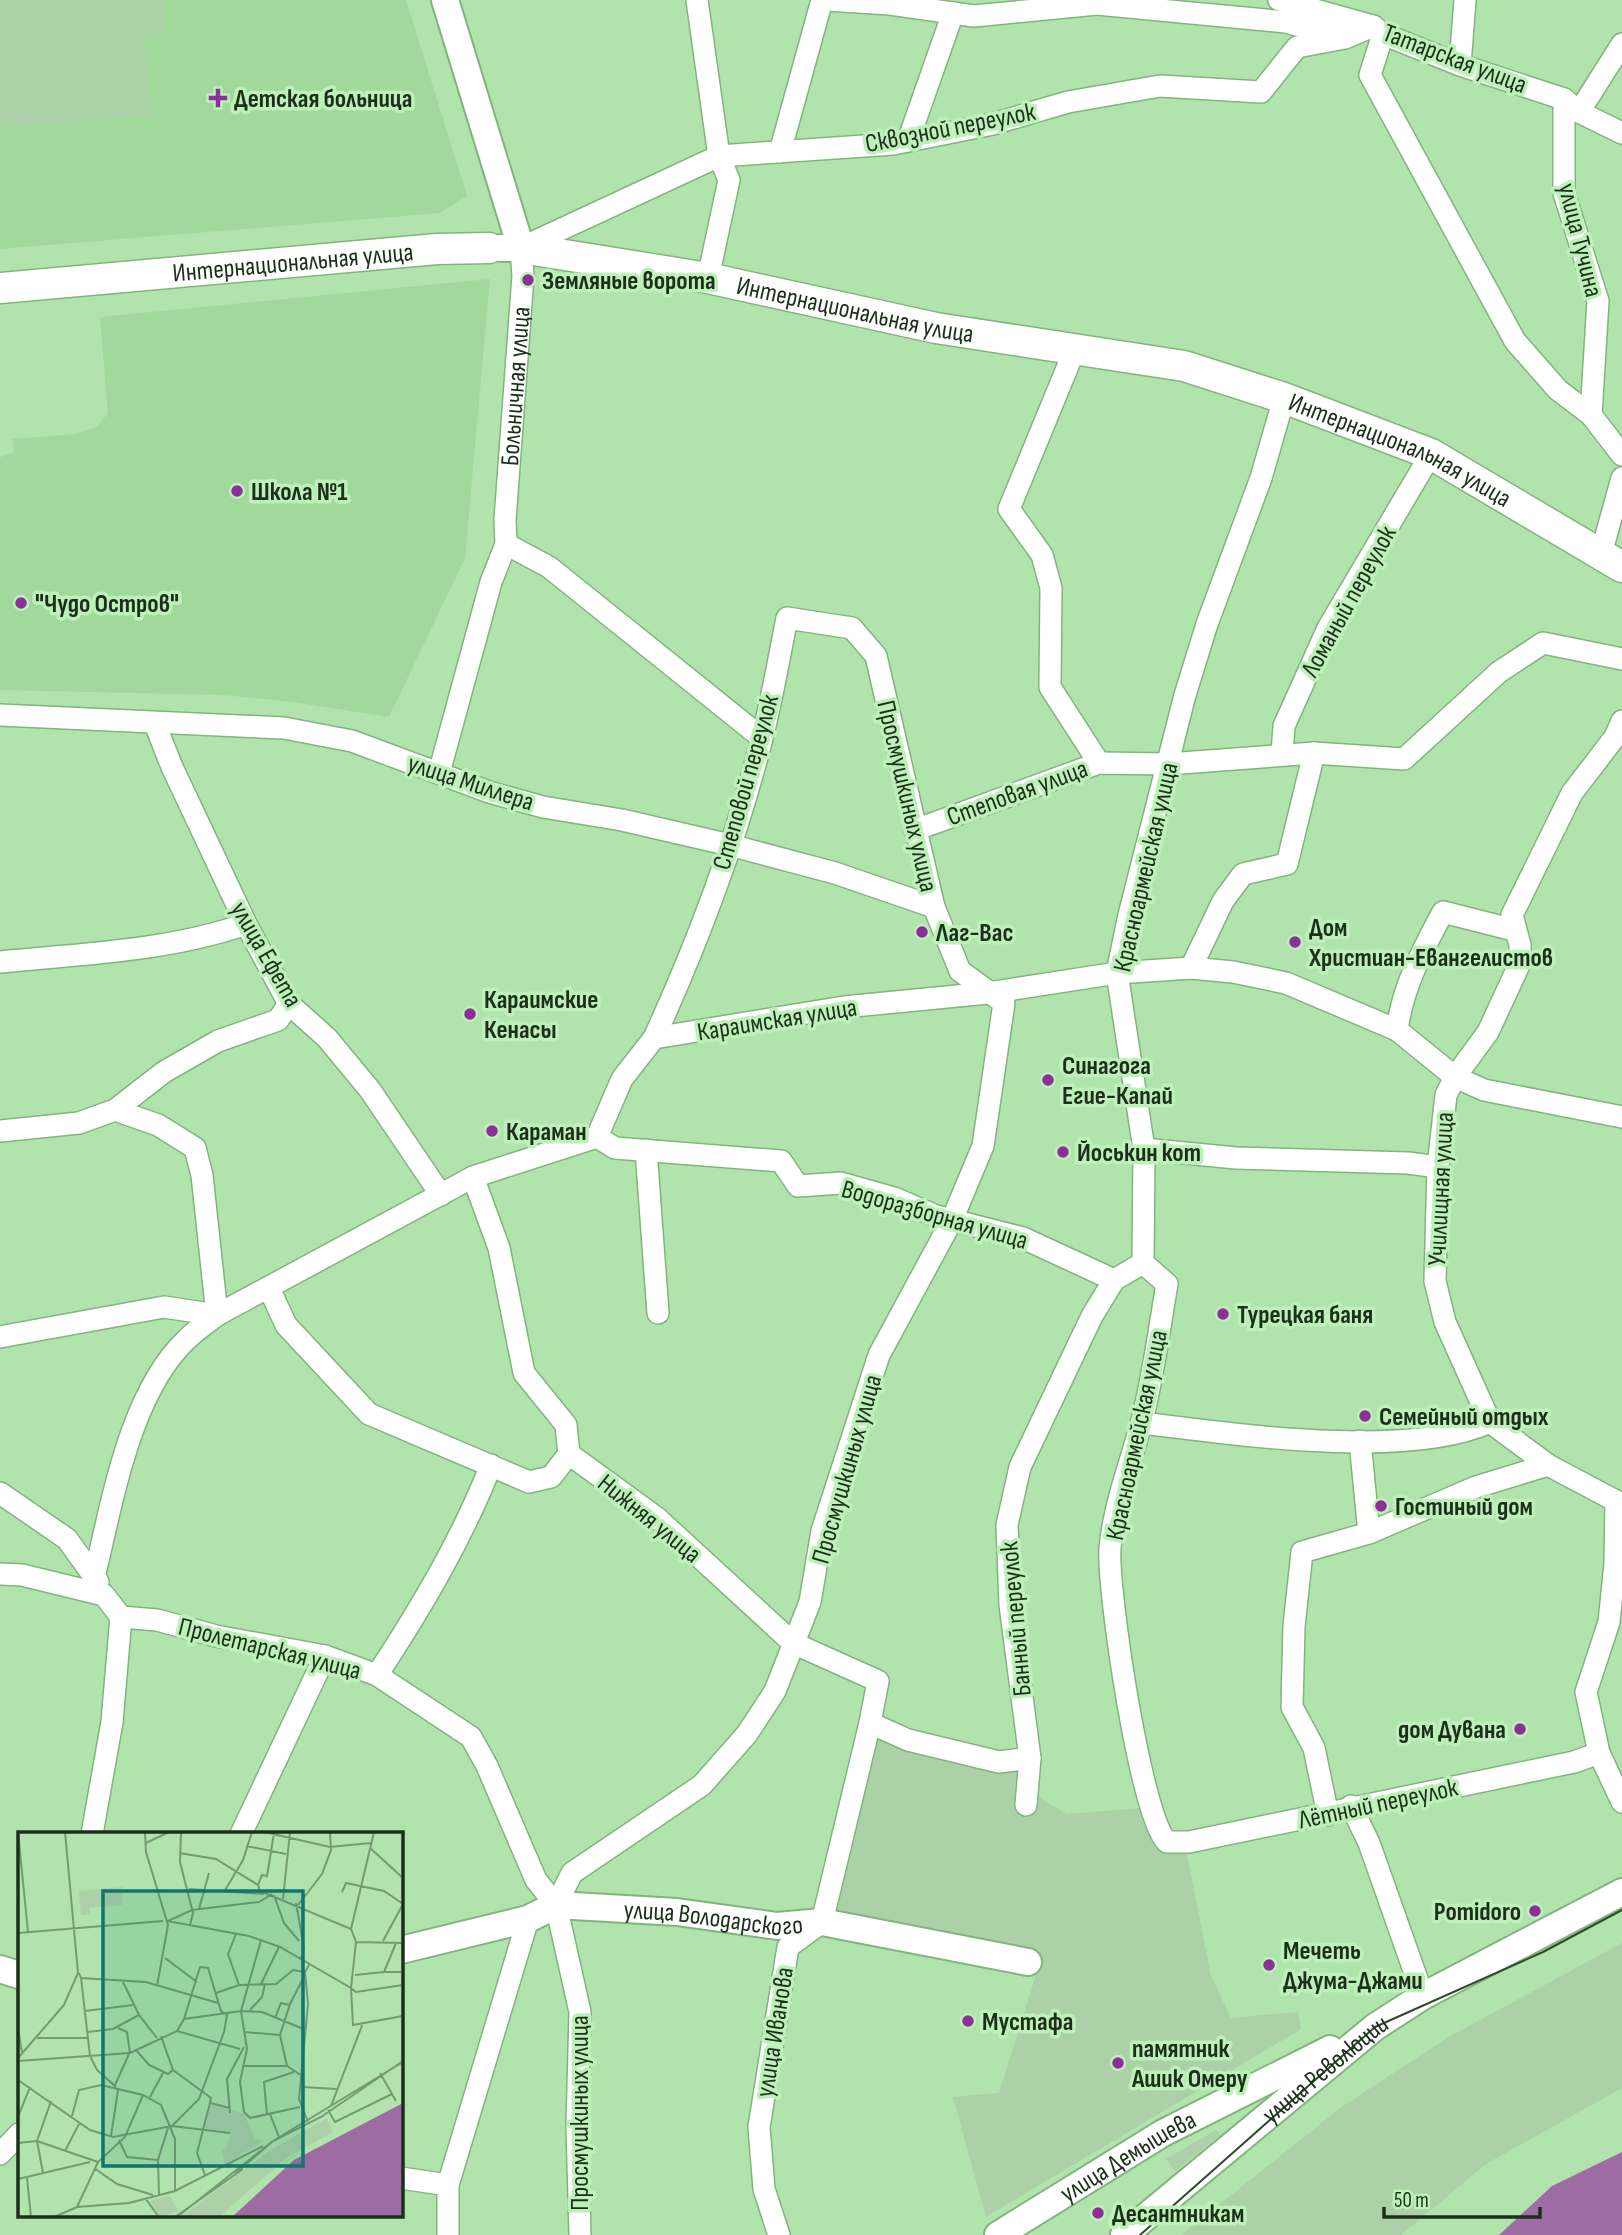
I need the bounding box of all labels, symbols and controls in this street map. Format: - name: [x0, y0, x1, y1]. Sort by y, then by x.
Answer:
- street label: Татарская улица: [1378, 18, 1531, 101]
- place label: Детская больница: [234, 84, 412, 115]
- marker: Детская больница: [208, 88, 228, 108]
- street label: Сквозной переулок: [863, 97, 1038, 160]
- street label: улица Тучина: [1550, 180, 1609, 300]
- street label: Интернациональная улица: [171, 237, 415, 290]
- place label: Земляные ворота: [542, 266, 716, 297]
- street label: Интернациональная улица: [733, 271, 976, 351]
- marker: Земляные ворота: [520, 272, 536, 288]
- street label: Больничная улица: [495, 306, 538, 467]
- street label: Интернациональная улица: [1284, 387, 1516, 515]
- place label: Школа №1: [251, 477, 348, 508]
- marker: Школа №1: [229, 483, 245, 499]
- street label: Ломаный переулок: [1295, 521, 1404, 684]
- place label: "Чудо Остров": [35, 589, 179, 620]
- marker: "Чудо Остров": [13, 595, 29, 611]
- street label: Степовой переулок: [707, 691, 786, 873]
- street label: Просмушкиных улица: [869, 698, 944, 895]
- street label: улица Миллера: [403, 748, 538, 818]
- street label: Степовая улица: [943, 754, 1092, 833]
- street label: Красноармейская улица: [1107, 759, 1186, 975]
- street label: улица Ефета: [223, 896, 308, 1013]
- place label: Дом Христиан-Евангелистов: [1308, 913, 1553, 974]
- place label: Лаг-Вас: [935, 918, 1013, 949]
- marker: Лаг-Вас: [914, 924, 930, 940]
- marker: Дом Христиан-Евангелистов: [1287, 934, 1303, 950]
- place label: Караимские Кенасы: [484, 985, 598, 1046]
- street label: Караимская улица: [695, 993, 859, 1048]
- marker: Караимские Кенасы: [462, 1006, 478, 1022]
- place label: Синагога Егие-Капай: [1062, 1051, 1173, 1112]
- marker: Синагога Егие-Капай: [1040, 1072, 1056, 1088]
- street label: Училищная улица: [1422, 1111, 1461, 1267]
- place label: Караман: [506, 1117, 587, 1148]
- marker: Караман: [484, 1123, 500, 1139]
- place label: Йоськин кот: [1077, 1138, 1201, 1169]
- marker: Йоськин кот: [1055, 1144, 1071, 1160]
- street label: Водоразборная улица: [838, 1174, 1031, 1257]
- place label: Турецкая баня: [1237, 1300, 1373, 1331]
- marker: Турецкая баня: [1215, 1306, 1231, 1322]
- street label: Красноармейская улица: [1100, 1327, 1175, 1543]
- street label: Просмушкиных улица: [806, 1371, 889, 1568]
- place label: Семейный отдых: [1379, 1402, 1549, 1433]
- marker: Семейный отдых: [1357, 1408, 1373, 1424]
- street label: Нижняя улица: [591, 1468, 707, 1570]
- place label: Гостиный дом: [1395, 1492, 1533, 1523]
- marker: Гостиный дом: [1373, 1498, 1389, 1514]
- street label: Банный переулок: [994, 1540, 1039, 1698]
- street label: Пролетарская улица: [175, 1612, 364, 1687]
- place label: дом Дувана: [1398, 1715, 1506, 1746]
- marker: дом Дувана: [1512, 1721, 1528, 1737]
- street label: Лётный переулок: [1295, 1772, 1461, 1837]
- inset map: [18, 1832, 402, 2218]
- street label: улица Володарского: [623, 1895, 804, 1944]
- place label: Pomidoro: [1434, 1897, 1521, 1928]
- marker: Pomidoro: [1527, 1903, 1543, 1919]
- place label: Мечеть Джума-Джами: [1283, 1936, 1423, 1997]
- marker: Мечеть Джума-Джами: [1261, 1957, 1277, 1973]
- street label: улица Иванова: [750, 1965, 801, 2100]
- place label: Мустафа: [982, 2007, 1073, 2038]
- street label: улица Революции: [1257, 2009, 1395, 2131]
- marker: Мустафа: [960, 2013, 976, 2029]
- street label: Просмушкиных улица: [565, 2015, 596, 2211]
- place label: памятник Ашик Омеру: [1131, 2034, 1248, 2095]
- marker: памятник Ашик Омеру: [1110, 2055, 1126, 2071]
- street label: улица Демышева: [1055, 2105, 1202, 2210]
- scale bar: [1384, 2176, 1540, 2220]
- text: 50 m: [1394, 2188, 1429, 2213]
- place label: Десантникам: [1112, 2199, 1244, 2230]
- marker: Десантникам: [1090, 2205, 1106, 2221]

